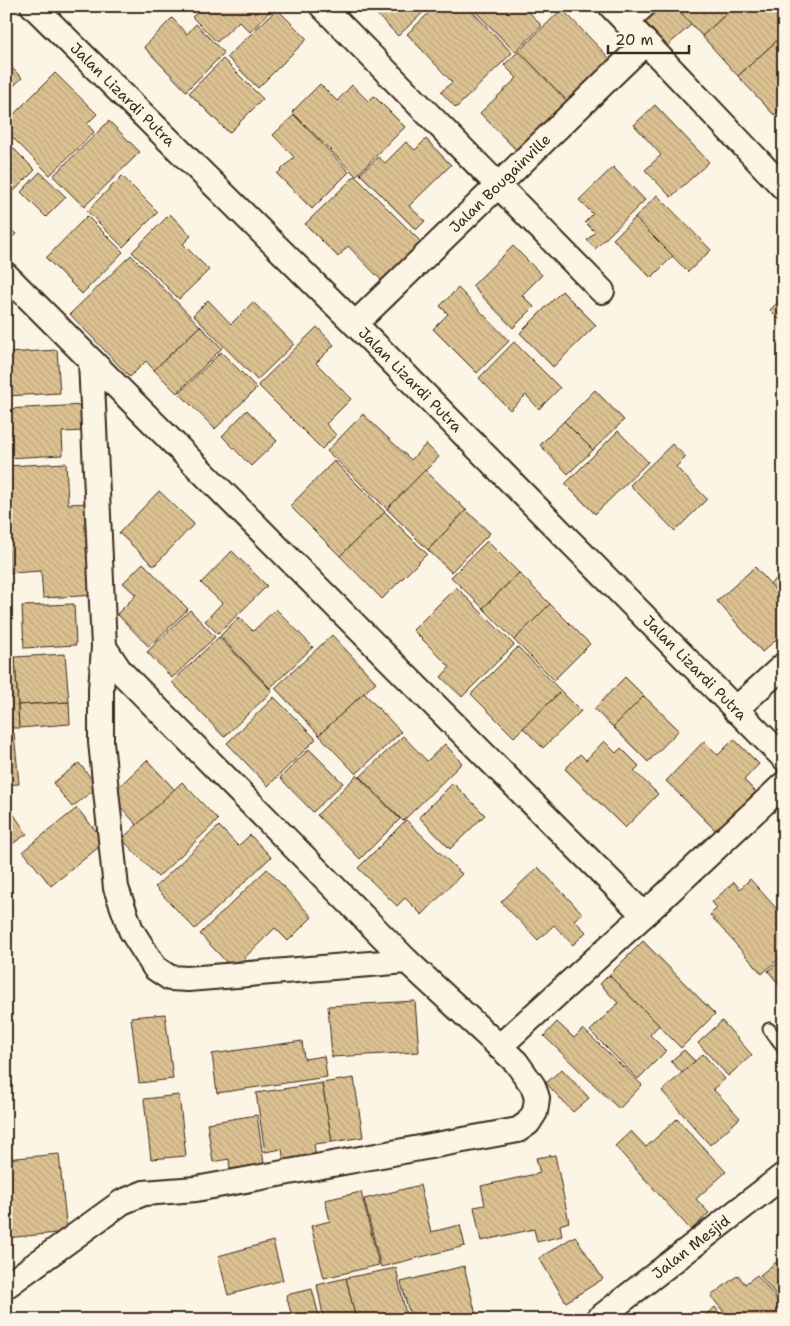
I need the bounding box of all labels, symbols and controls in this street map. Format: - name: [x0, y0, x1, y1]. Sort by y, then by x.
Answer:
- scale bar: [608, 22, 689, 54]
- text: 20 m: [615, 30, 654, 50]
- street label: Jalan Lizardi Putra: [66, 38, 180, 151]
- street label: Jalan Bougainville: [445, 130, 555, 237]
- street label: Jalan Lizardi Putra: [354, 323, 467, 437]
- street label: Jalan Lizardi Putra: [639, 611, 752, 725]
- street label: Jalan Mesjid: [648, 1210, 735, 1284]

